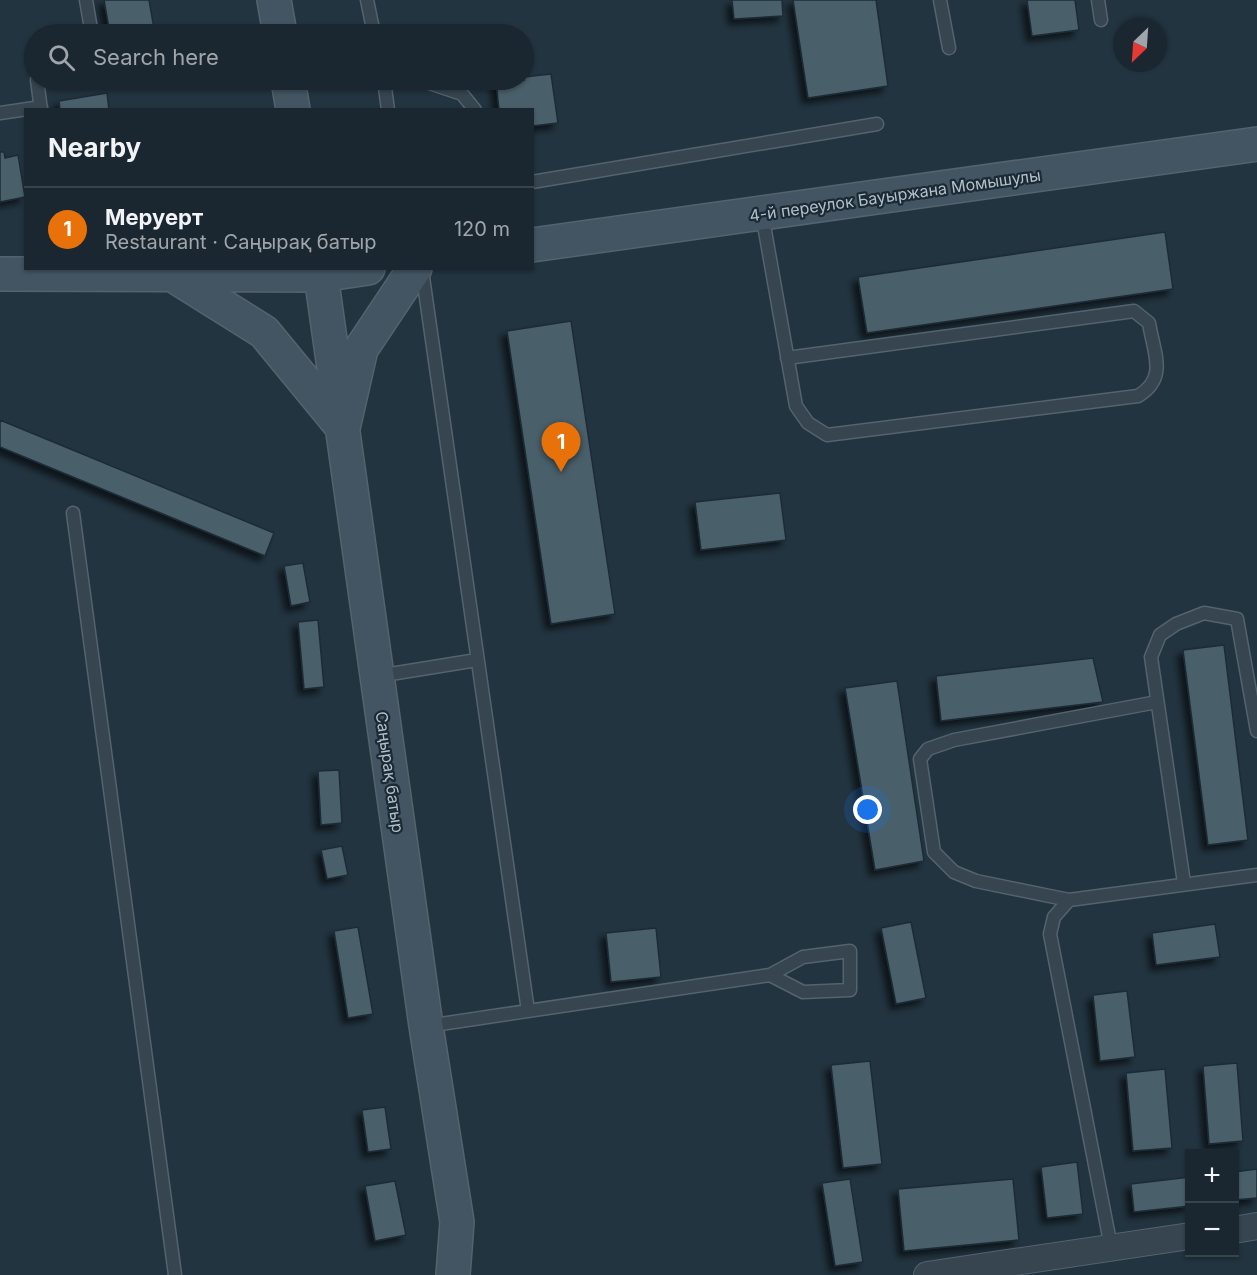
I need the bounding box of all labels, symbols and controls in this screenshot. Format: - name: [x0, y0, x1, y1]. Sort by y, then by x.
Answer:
- north arrow: [1113, 18, 1167, 72]
- search box: [24, 24, 534, 90]
- icon: search: [45, 41, 78, 74]
- text: Search here: [93, 44, 219, 70]
- text: Nearby: [48, 132, 141, 163]
- street label: 4-й переулок Бауыржана Момышулы: [748, 165, 1042, 225]
- text: Меруерт: [105, 204, 203, 230]
- text: 1: [63, 217, 72, 241]
- text: 120 m: [454, 217, 510, 241]
- text: Restaurant · Саңырақ батыр: [105, 230, 377, 254]
- pin: 1: [542, 422, 580, 472]
- street label: Саңырақ батыр: [372, 710, 408, 834]
- your location: [853, 795, 882, 824]
- map controls: [1185, 1149, 1239, 1257]
- button: +: [1185, 1149, 1239, 1203]
- button: −: [1185, 1203, 1239, 1257]

